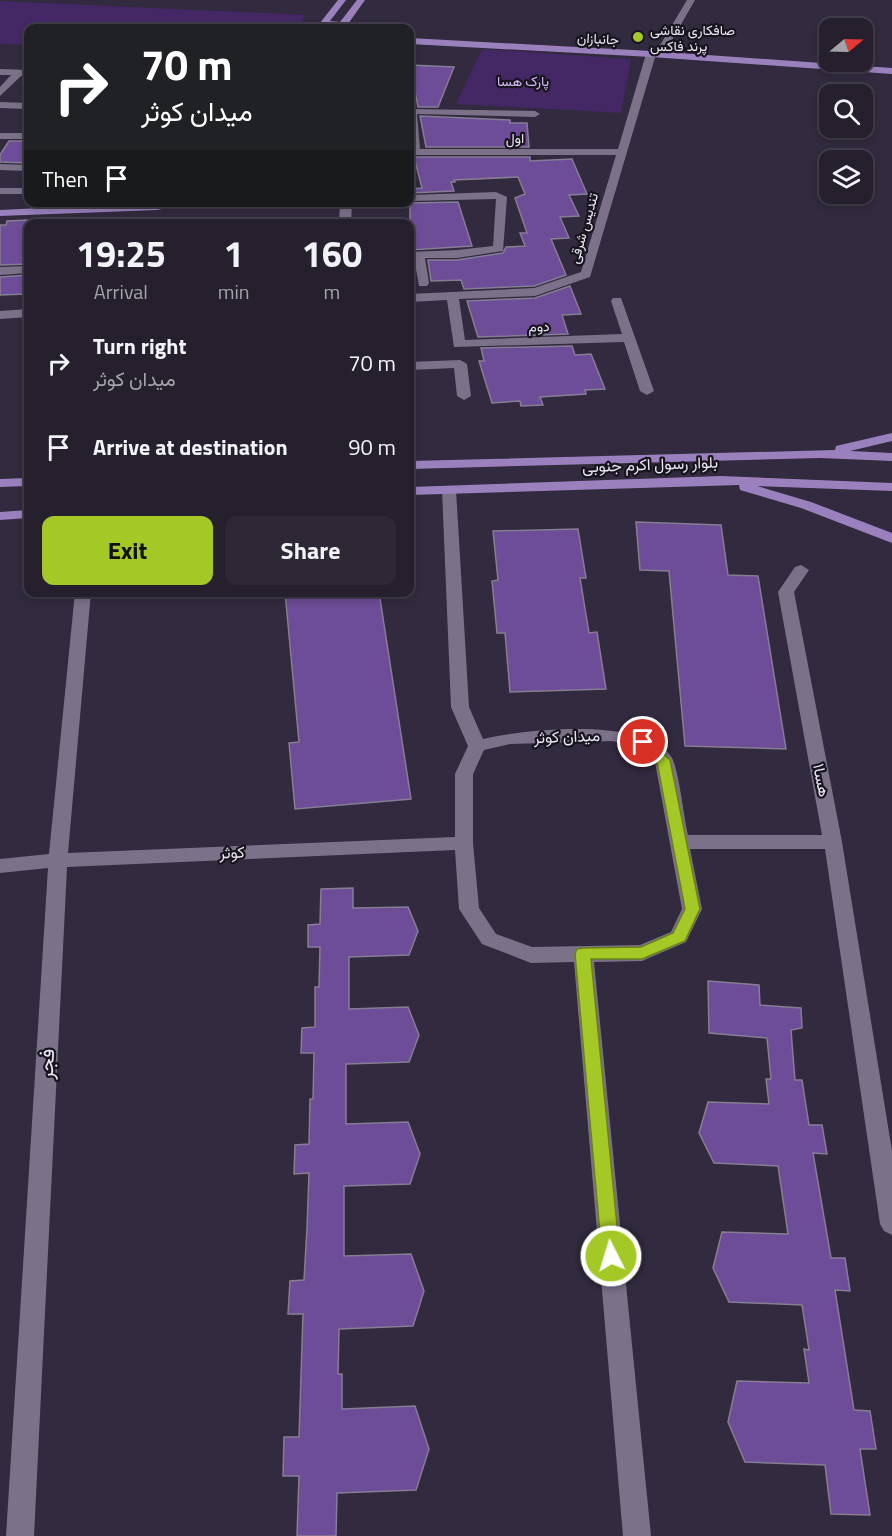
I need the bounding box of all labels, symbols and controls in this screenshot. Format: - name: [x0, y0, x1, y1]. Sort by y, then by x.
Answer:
- north arrow: [819, 18, 873, 72]
- map controls: [819, 18, 873, 204]
- place label: صافکاری نقاشی پرند فاکس: [650, 19, 735, 56]
- street label: جانبازان: [576, 26, 620, 50]
- marker: صافکاری نقاشی پرند فاکس: [631, 30, 645, 44]
- text: 70 m: [141, 32, 233, 96]
- icon: right: [42, 48, 120, 126]
- park label: پارک هسا: [497, 70, 549, 91]
- button: search: [819, 84, 873, 138]
- text: میدان کوثر: [141, 90, 253, 131]
- street label: اول: [506, 127, 524, 148]
- button: layers: [819, 150, 873, 204]
- text: Then: [42, 162, 88, 196]
- icon: arrive: [100, 162, 133, 195]
- street label: تندیس شرقی: [563, 190, 603, 266]
- text: 19:25: [76, 226, 166, 281]
- text: 1: [224, 226, 244, 281]
- text: 160: [302, 226, 362, 281]
- text: Arrival: [94, 276, 148, 307]
- text: min: [218, 276, 250, 307]
- text: m: [323, 276, 340, 307]
- street label: دوم: [528, 315, 550, 337]
- text: Turn right: [93, 329, 187, 363]
- text: 70 m: [348, 346, 396, 380]
- icon: right: [42, 347, 75, 380]
- text: میدان کوثر: [93, 363, 176, 394]
- text: Arrive at destination: [93, 430, 288, 464]
- text: 90 m: [348, 430, 396, 464]
- icon: arrive: [42, 431, 75, 464]
- street label: بلوار رسول اکرم جنوبی: [582, 450, 718, 478]
- button: Exit: [42, 516, 213, 585]
- button: Share: [225, 516, 396, 585]
- pin: [617, 716, 668, 767]
- street label: میدان کوثر: [532, 723, 601, 749]
- icon: arrive: [626, 725, 659, 758]
- street label: هسا۱: [807, 761, 837, 799]
- street label: کوثر: [218, 840, 245, 864]
- street label: فجر: [30, 1048, 62, 1081]
- position arrow: [579, 1224, 643, 1288]

